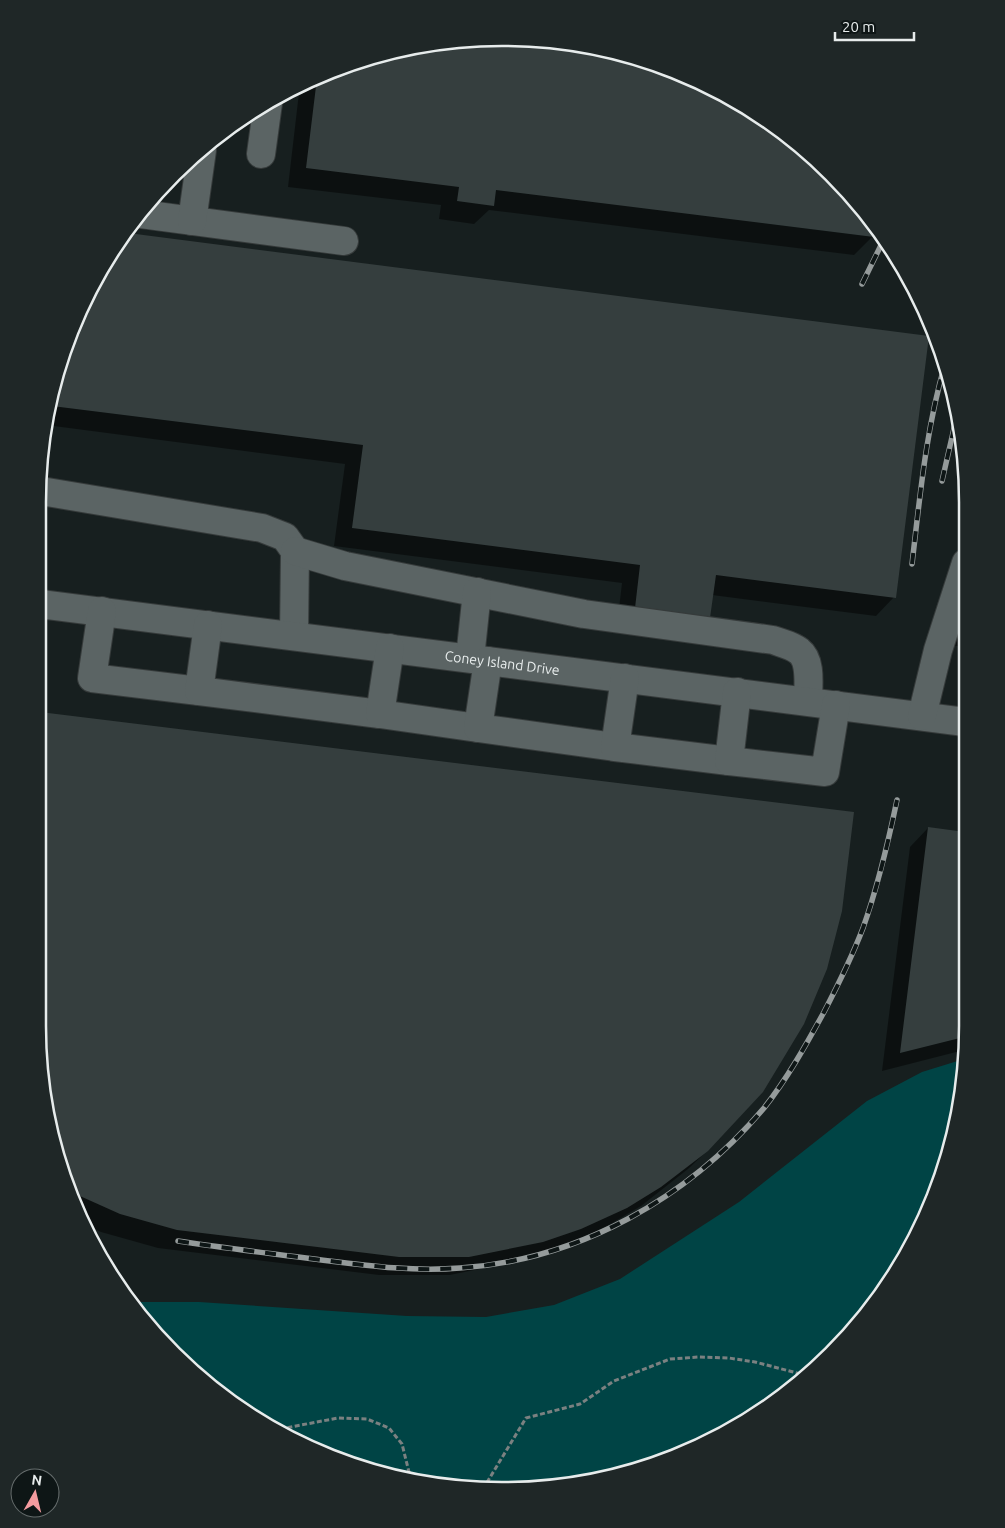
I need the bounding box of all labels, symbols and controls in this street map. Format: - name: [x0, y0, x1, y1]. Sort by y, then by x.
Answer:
- scale bar: [835, 10, 914, 42]
- text: 20 m: [842, 18, 875, 35]
- street label: Coney Island Drive: [444, 648, 561, 678]
- north arrow: [10, 1468, 60, 1518]
- text: N: [31, 1471, 43, 1489]

